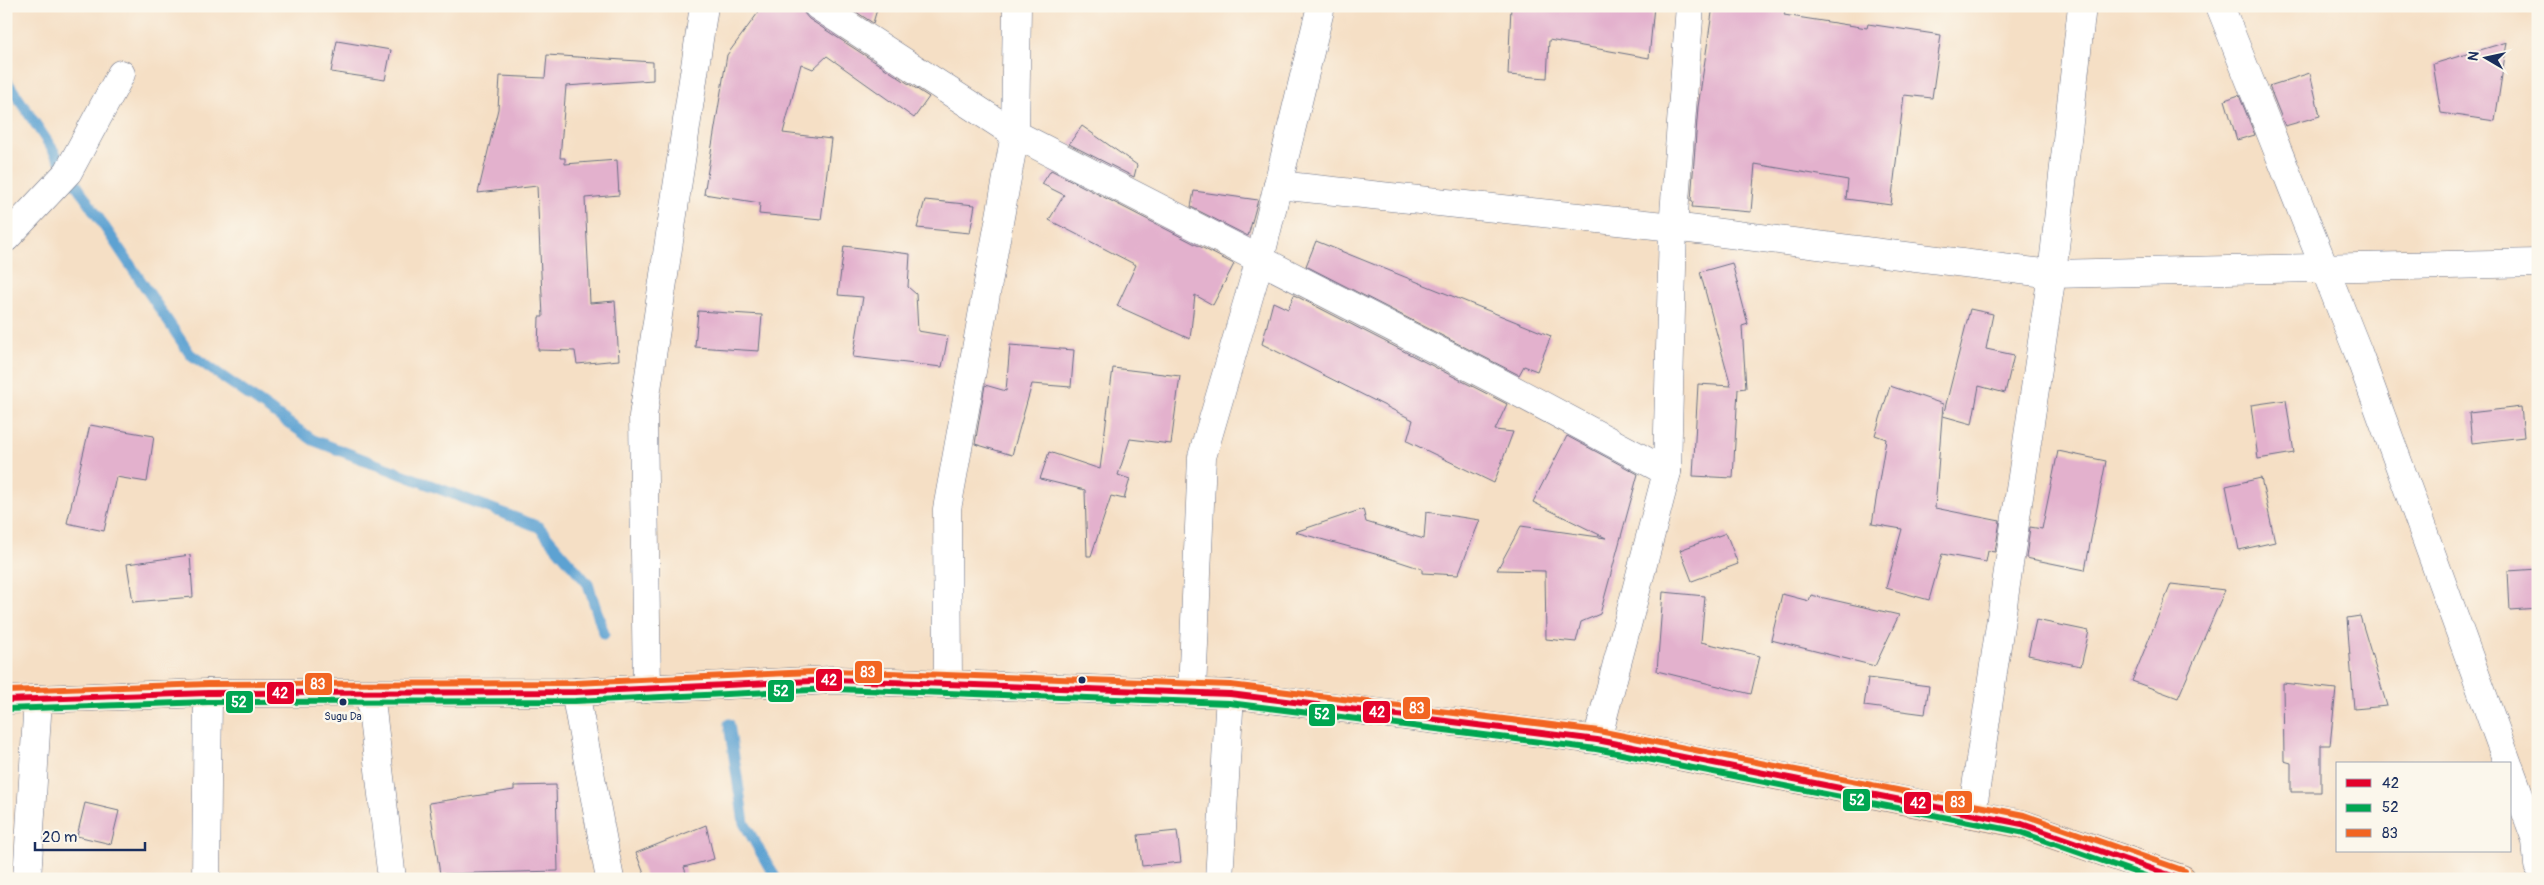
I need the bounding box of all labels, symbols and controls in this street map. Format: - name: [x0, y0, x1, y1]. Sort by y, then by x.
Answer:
- north arrow: [2462, 32, 2512, 82]
- text: N: [2465, 50, 2483, 62]
- line badge: 83: [854, 660, 883, 684]
- text: 83: [861, 664, 876, 681]
- line badge: 42: [815, 668, 843, 692]
- line badge: 83: [304, 672, 333, 696]
- text: 42: [821, 672, 837, 689]
- unlabelled marker: [1077, 675, 1087, 685]
- text: 83: [311, 676, 326, 693]
- line badge: 52: [767, 679, 795, 703]
- line badge: 42: [266, 681, 295, 705]
- text: 52: [773, 683, 789, 700]
- text: 42: [272, 685, 288, 702]
- line badge: 52: [225, 690, 254, 714]
- text: 52: [231, 694, 247, 711]
- line badge: 83: [1402, 696, 1431, 720]
- marker: Sugu Da: [338, 697, 348, 707]
- line badge: 42: [1362, 700, 1391, 724]
- text: 83: [1410, 700, 1425, 717]
- line badge: 52: [1308, 703, 1336, 727]
- text: 42: [1369, 704, 1385, 721]
- text: 52: [1314, 706, 1330, 723]
- place label: Sugu Da: [324, 710, 362, 723]
- legend: [2336, 762, 2512, 852]
- text: 42: [2382, 774, 2399, 793]
- line badge: 52: [1842, 788, 1871, 812]
- line badge: 83: [1944, 790, 1973, 814]
- line badge: 42: [1903, 791, 1932, 815]
- text: 52: [1849, 792, 1865, 809]
- text: 83: [1951, 794, 1966, 811]
- text: 42: [1910, 795, 1926, 812]
- text: 52: [2382, 798, 2399, 817]
- scale bar: [35, 820, 145, 852]
- text: 83: [2382, 824, 2398, 843]
- text: 20 m: [42, 828, 77, 847]

